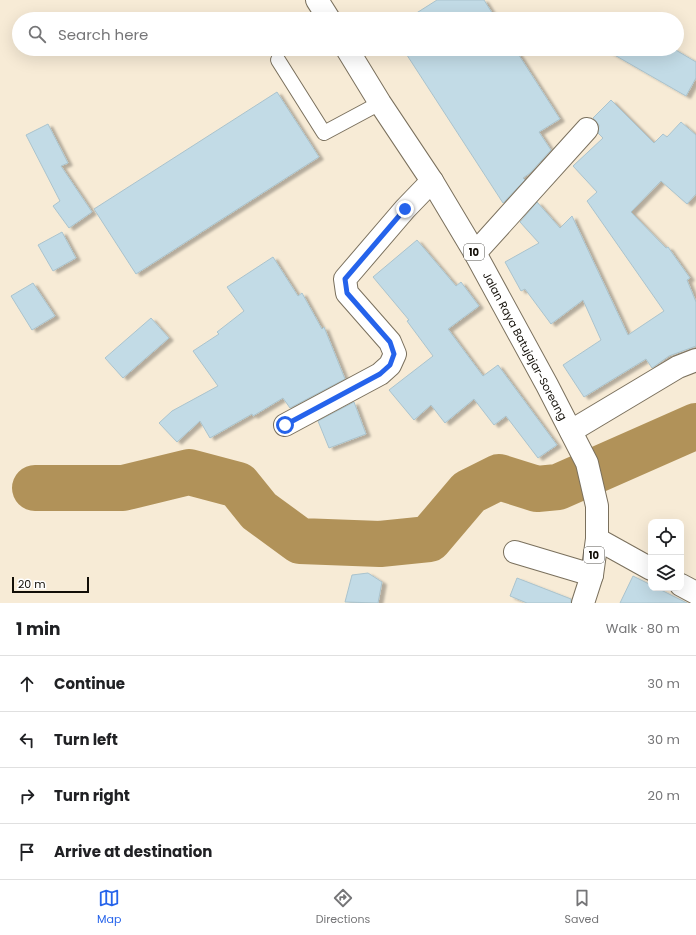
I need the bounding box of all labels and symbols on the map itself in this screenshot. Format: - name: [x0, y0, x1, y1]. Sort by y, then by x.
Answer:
- route end: [396, 200, 414, 218]
- road number: 10: [464, 244, 484, 260]
- street label: Jalan Raya Batujajar-Soreang: [479, 269, 571, 423]
- route start: [276, 416, 294, 434]
- road number: 10: [584, 547, 604, 563]
- scale bar: [12, 575, 89, 594]

